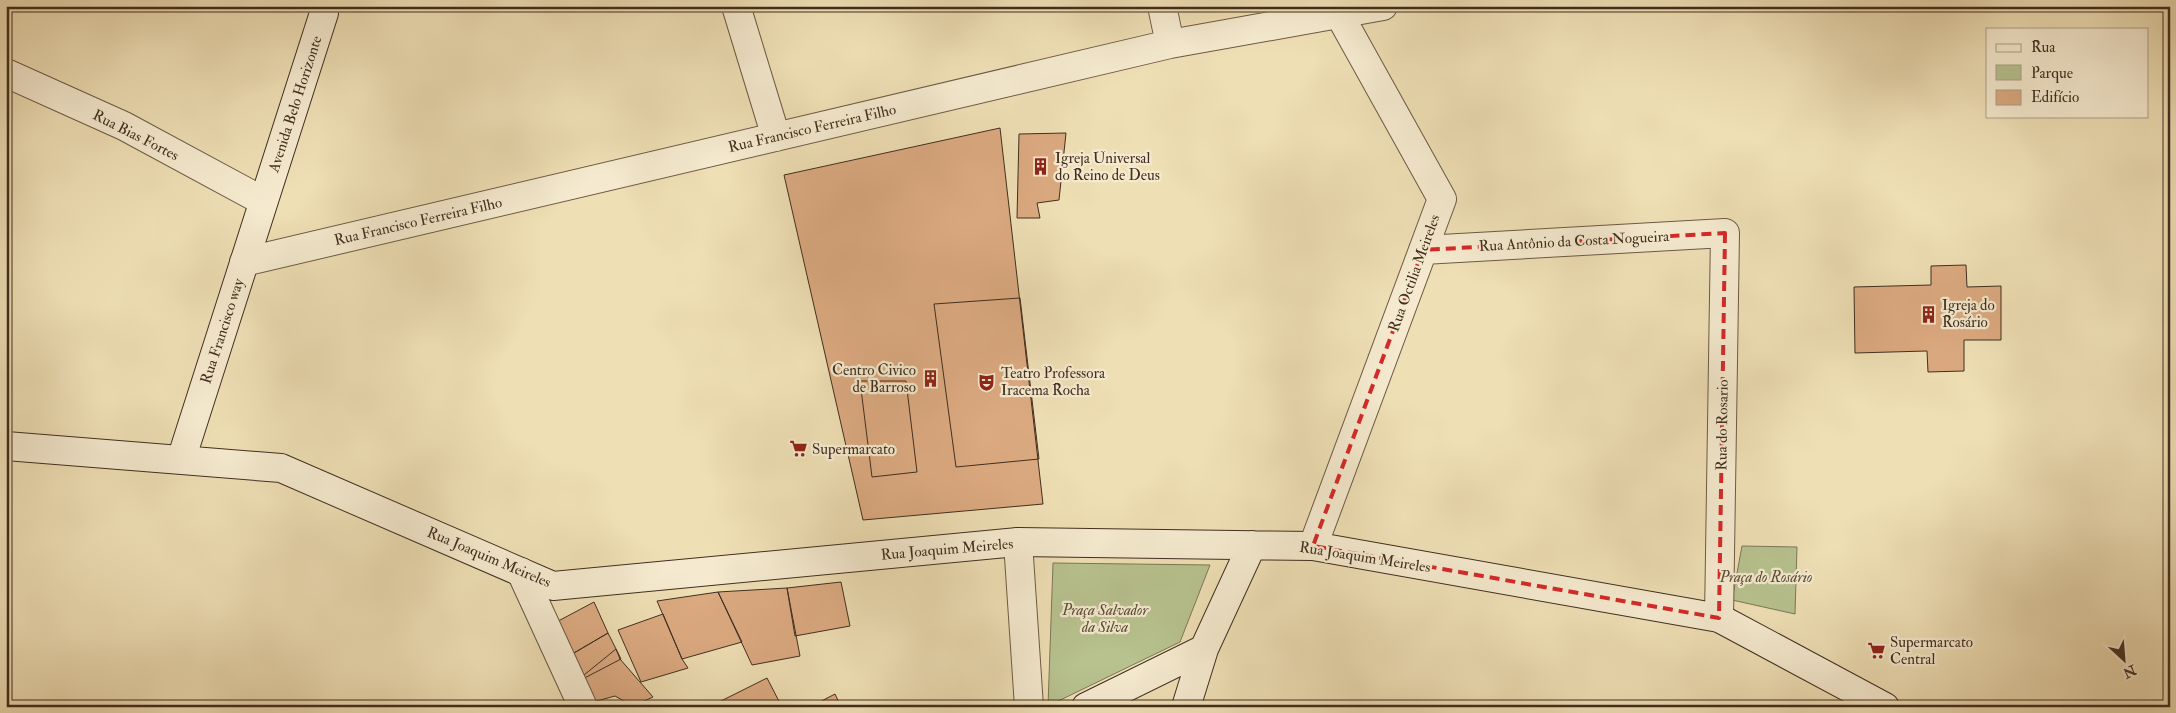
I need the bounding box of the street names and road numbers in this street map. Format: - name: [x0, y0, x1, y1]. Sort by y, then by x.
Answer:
- street label: Avenida Belo Horizonte: [264, 33, 327, 176]
- street label: Rua Francisco Ferreira Filho: [726, 100, 898, 157]
- street label: Rua Bias Fortes: [90, 106, 182, 165]
- street label: Rua Francisco Ferreira Filho: [332, 193, 504, 250]
- street label: Rua Octilia Meireles: [1384, 212, 1445, 334]
- street label: Rua Antônio da Costa Nogueira: [1478, 227, 1671, 256]
- street label: Rua Francisco way: [197, 276, 249, 386]
- street label: Rua do Rosario: [1712, 379, 1733, 471]
- street label: Rua Joaquim Meireles: [424, 523, 554, 593]
- street label: Rua Joaquim Meireles: [880, 534, 1014, 566]
- street label: Rua Joaquim Meireles: [1298, 538, 1432, 578]

